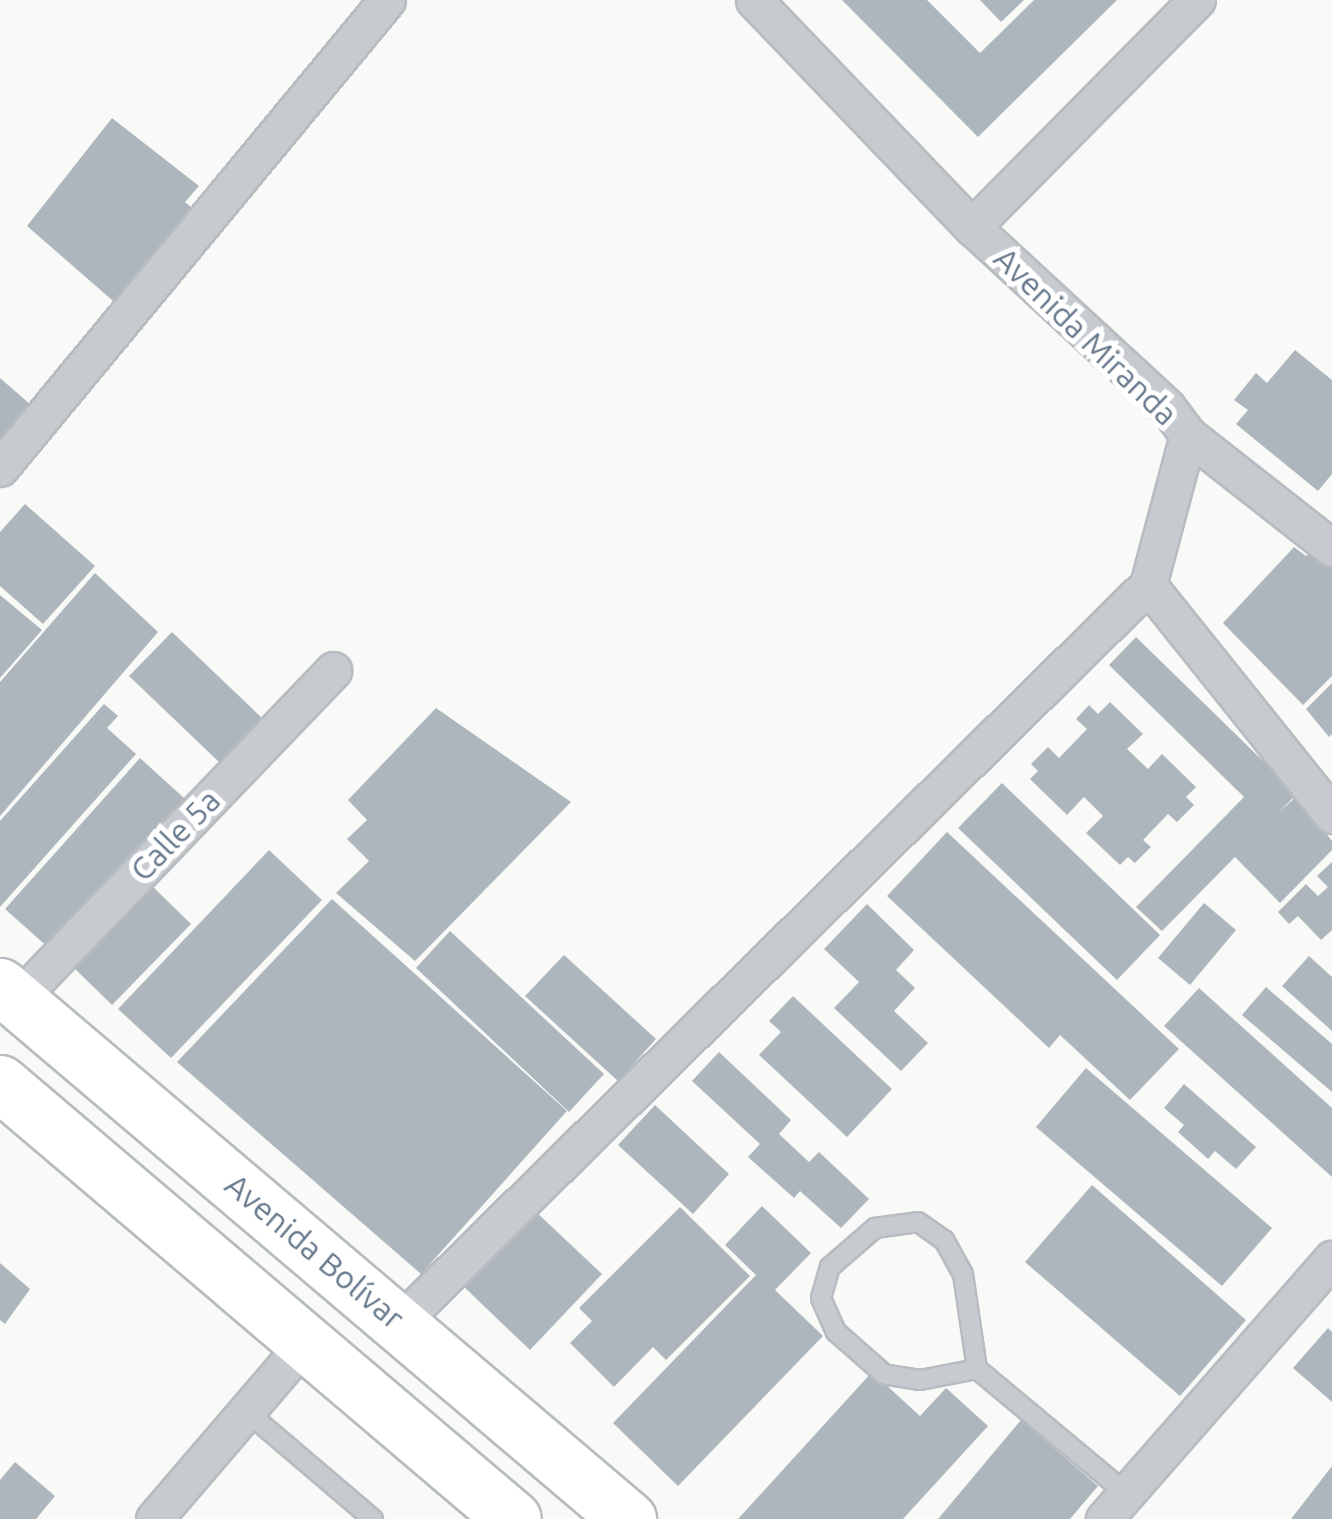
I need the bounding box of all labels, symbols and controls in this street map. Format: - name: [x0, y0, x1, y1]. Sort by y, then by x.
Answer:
- street label: Avenida Miranda: [986, 239, 1186, 433]
- street label: Calle 5a: [122, 781, 228, 889]
- street label: Avenida Bolívar: [218, 1165, 412, 1337]

